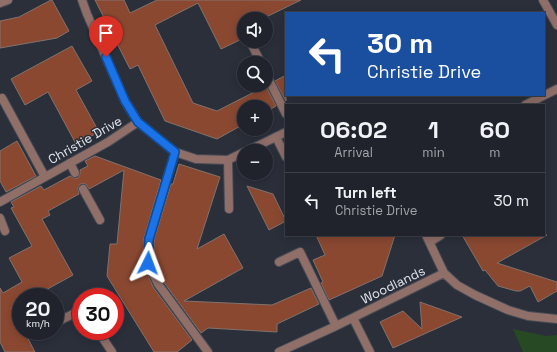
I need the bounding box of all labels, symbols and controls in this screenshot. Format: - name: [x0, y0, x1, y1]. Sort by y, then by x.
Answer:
- map controls: [237, 12, 273, 180]
- button: sound: [237, 12, 273, 48]
- pin: [89, 16, 123, 57]
- icon: arrive: [95, 22, 117, 44]
- text: 30 m: [367, 25, 433, 61]
- icon: left: [301, 28, 353, 80]
- button: search: [237, 56, 273, 92]
- text: Christie Drive: [367, 60, 481, 83]
- button: +: [237, 100, 273, 136]
- street label: Christie Drive: [45, 112, 125, 168]
- text: 06:02: [320, 114, 387, 145]
- text: 1: [428, 114, 439, 145]
- text: 60: [480, 114, 510, 145]
- button: −: [237, 144, 273, 180]
- text: Arrival: [334, 144, 373, 161]
- text: min: [422, 144, 445, 161]
- text: m: [489, 144, 500, 161]
- text: Turn left: [335, 183, 397, 202]
- icon: left: [301, 190, 323, 212]
- text: 30 m: [494, 191, 529, 210]
- text: Christie Drive: [335, 202, 417, 219]
- position arrow: [127, 242, 169, 284]
- street label: Woodlands: [358, 262, 428, 308]
- speed limit sign: 30: [72, 288, 124, 340]
- text: 20: [26, 296, 50, 322]
- text: km/h: [26, 317, 50, 330]

